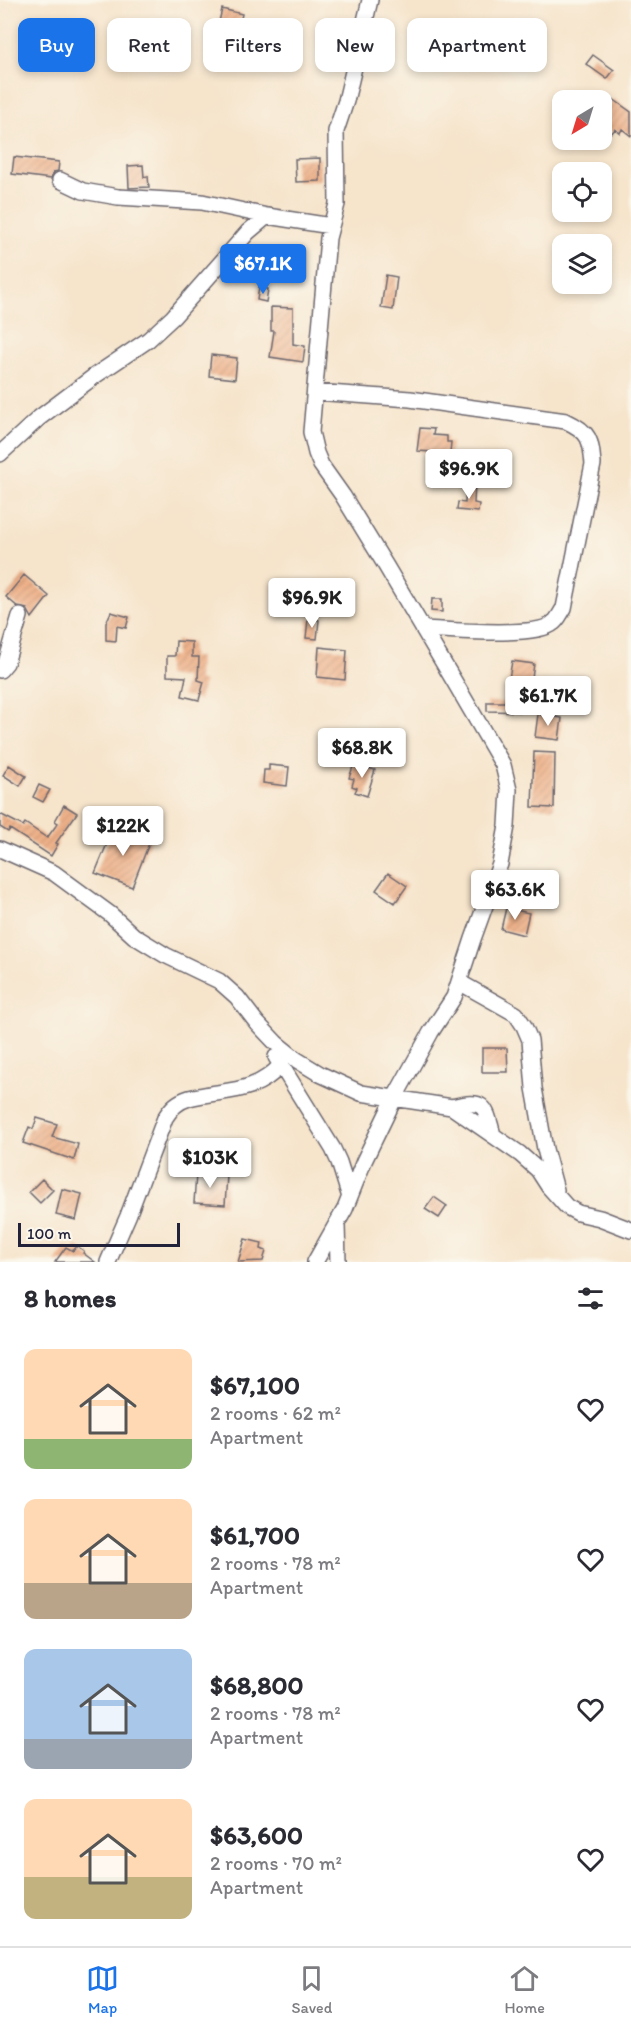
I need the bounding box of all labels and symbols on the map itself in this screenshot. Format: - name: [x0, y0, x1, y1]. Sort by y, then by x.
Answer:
- north arrow: [552, 90, 612, 150]
- pin: $67.1K: [214, 244, 312, 295]
- pin: $96.9K: [420, 449, 518, 500]
- pin: $96.9K: [263, 578, 361, 629]
- pin: $61.7K: [499, 676, 597, 727]
- pin: $68.8K: [313, 728, 411, 779]
- pin: $122K: [81, 806, 165, 857]
- pin: $63.6K: [466, 870, 564, 921]
- pin: $103K: [168, 1138, 252, 1189]
- scale bar: [18, 1220, 180, 1248]

